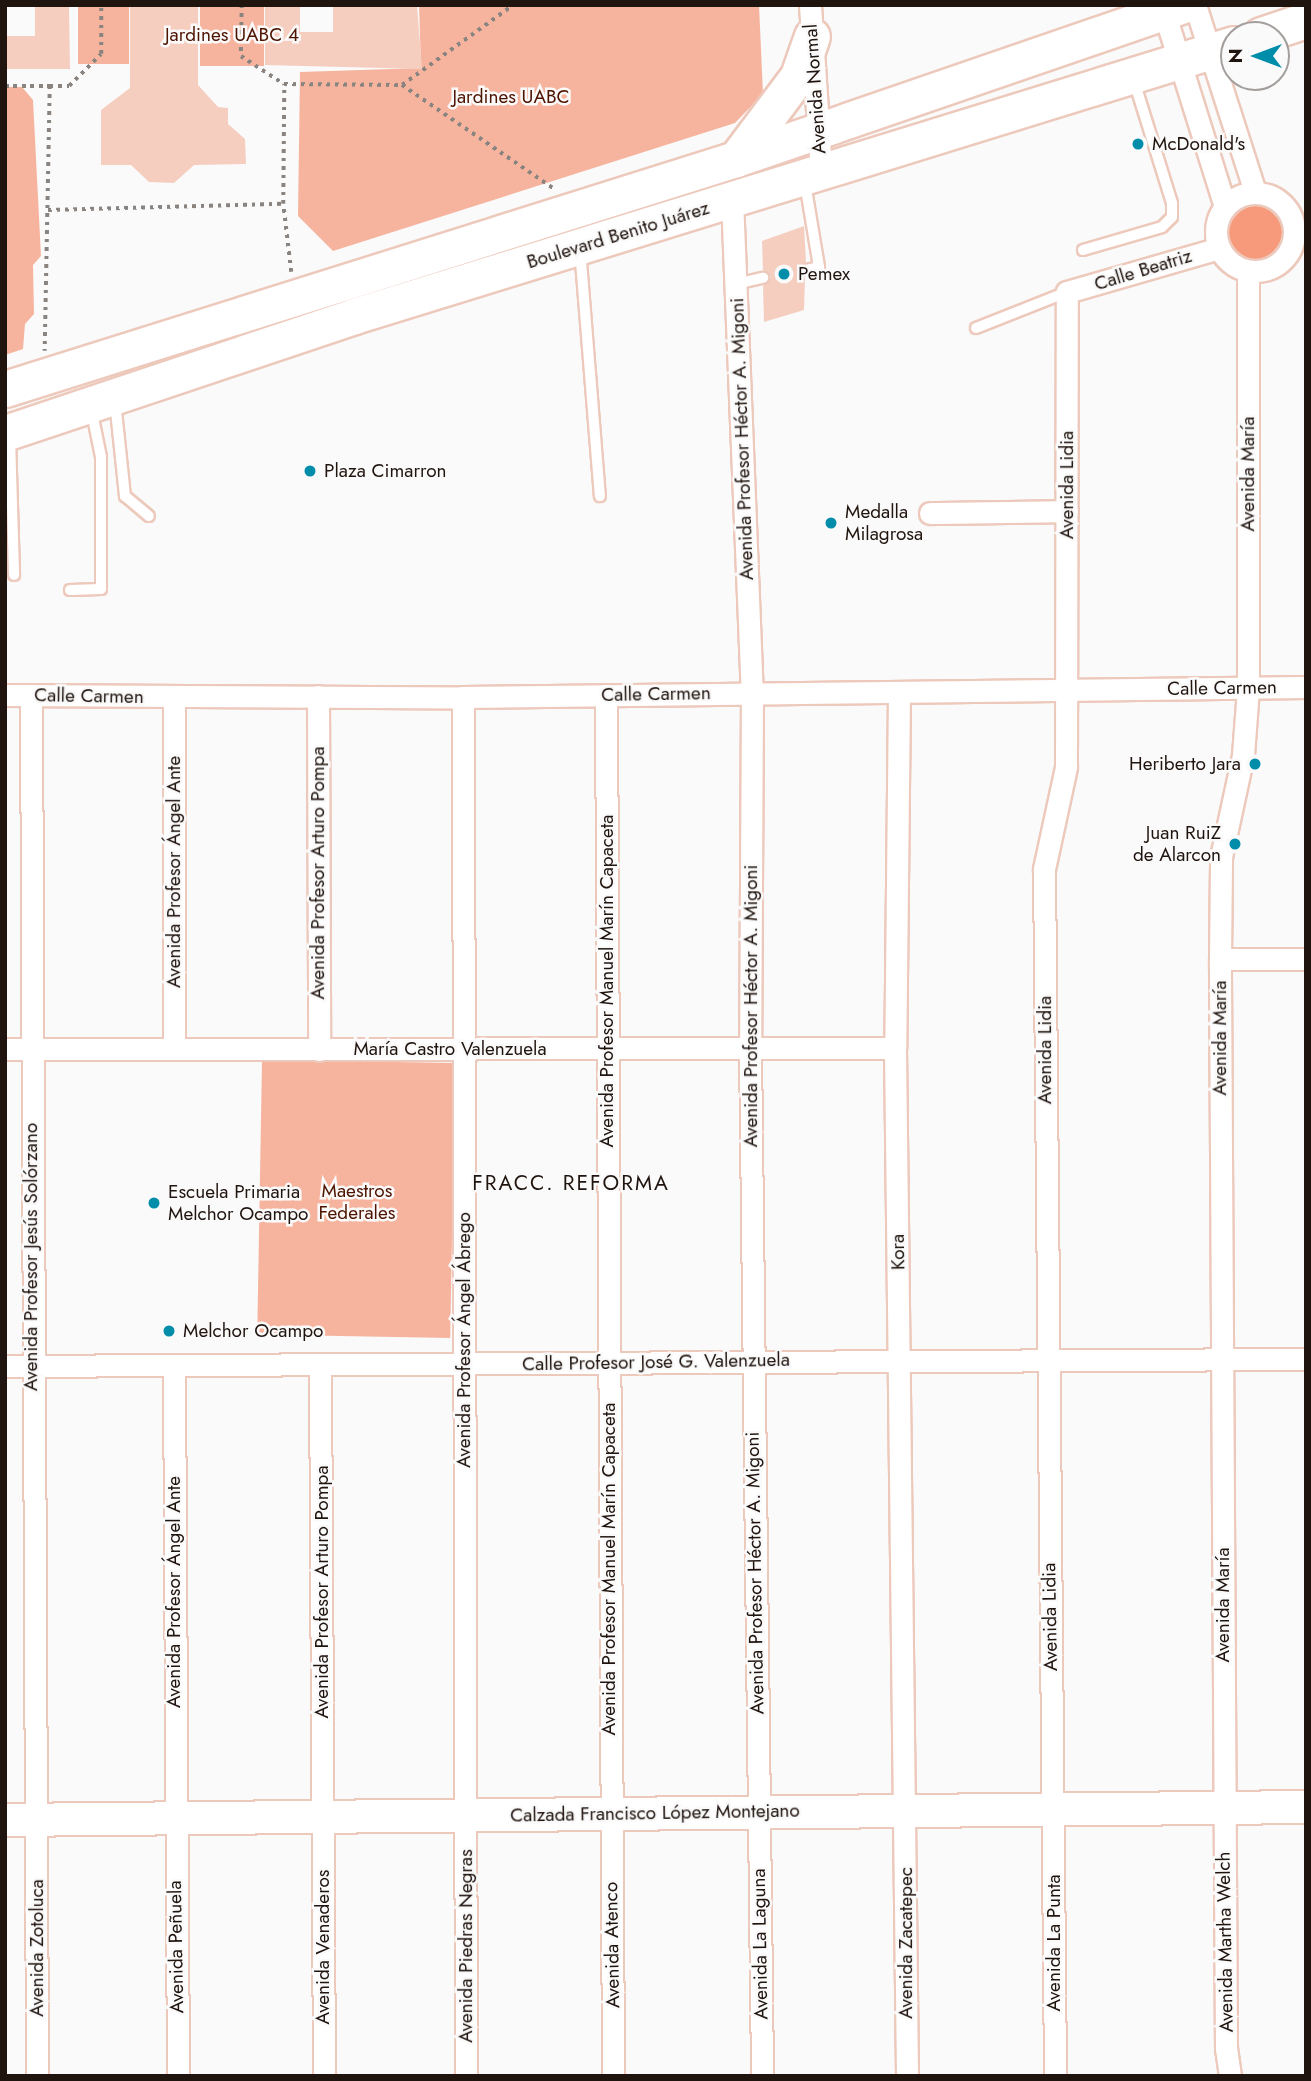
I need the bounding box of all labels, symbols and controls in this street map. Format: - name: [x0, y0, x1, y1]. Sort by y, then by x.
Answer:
- north arrow: [1220, 21, 1290, 91]
- street label: Avenida Normal: [799, 23, 831, 155]
- park label: Jardines UABC 4: [165, 24, 299, 46]
- text: N: [1222, 48, 1249, 64]
- park label: Jardines UABC: [452, 86, 570, 108]
- place label: McDonald's: [1152, 133, 1245, 155]
- marker: McDonald's: [1130, 136, 1146, 152]
- street label: Boulevard Benito Juárez: [524, 196, 712, 274]
- street label: Calle Beatriz: [1092, 244, 1194, 296]
- place label: Pemex: [798, 263, 850, 285]
- marker: Pemex: [776, 266, 792, 282]
- street label: Avenida Profesor Héctor A. Migoni: [726, 297, 758, 581]
- street label: Avenida María: [1237, 416, 1259, 532]
- street label: Avenida Lidia: [1056, 431, 1078, 539]
- place label: Plaza Cimarron: [324, 460, 447, 482]
- marker: Plaza Cimarron: [302, 463, 318, 479]
- place label: Medalla Milagrosa: [845, 501, 923, 545]
- marker: Medalla Milagrosa: [823, 515, 839, 531]
- street label: Calle Carmen: [1167, 676, 1277, 700]
- street label: Calle Carmen: [601, 682, 711, 706]
- street label: Calle Carmen: [34, 684, 144, 708]
- street label: Avenida Profesor Arturo Pompa: [307, 746, 329, 1000]
- place label: Heriberto Jara: [1129, 753, 1241, 775]
- street label: Avenida Profesor Ángel Ante: [163, 756, 185, 988]
- marker: Heriberto Jara: [1247, 756, 1263, 772]
- street label: Avenida Profesor Manuel Marín Capaceta: [596, 815, 618, 1147]
- place label: Juan RuiZ de Alarcon: [1133, 822, 1221, 866]
- marker: Juan RuiZ de Alarcon: [1227, 836, 1243, 852]
- street label: Avenida Profesor Héctor A. Migoni: [740, 865, 762, 1147]
- street label: Avenida María: [1209, 980, 1231, 1096]
- street label: Avenida Lidia: [1034, 996, 1056, 1104]
- street label: María Castro Valenzuela: [353, 1038, 547, 1060]
- street label: Avenida Profesor Jesús Solórzano: [20, 1123, 42, 1391]
- district label: FRACC. REFORMA: [474, 1170, 668, 1196]
- park label: Maestros Federales: [319, 1180, 395, 1224]
- place label: Escuela Primaria Melchor Ocampo: [168, 1181, 308, 1225]
- marker: Escuela Primaria Melchor Ocampo: [146, 1195, 162, 1211]
- street label: Avenida Profesor Ángel Ábrego: [453, 1212, 475, 1468]
- street label: Kora: [886, 1234, 910, 1270]
- place label: Melchor Ocampo: [183, 1320, 323, 1342]
- marker: Melchor Ocampo: [161, 1323, 177, 1339]
- street label: Calle Profesor José G. Valenzuela: [522, 1348, 790, 1376]
- street label: Avenida Profesor Manuel Marín Capaceta: [598, 1403, 620, 1735]
- street label: Avenida Profesor Héctor A. Migoni: [741, 1431, 769, 1715]
- street label: Avenida Profesor Arturo Pompa: [311, 1465, 333, 1719]
- street label: Avenida Profesor Ángel Ante: [163, 1476, 185, 1708]
- street label: Avenida María: [1212, 1547, 1234, 1663]
- street label: Avenida Lidia: [1038, 1563, 1062, 1671]
- street label: Calzada Francisco López Montejano: [510, 1799, 800, 1827]
- street label: Avenida Piedras Negras: [455, 1849, 477, 2043]
- street label: Avenida Martha Welch: [1212, 1851, 1238, 2033]
- street label: Avenida Zacatepec: [895, 1867, 917, 2019]
- street label: Avenida La Laguna: [747, 1868, 773, 2020]
- street label: Avenida Venaderos: [312, 1870, 334, 2024]
- street label: Avenida La Punta: [1043, 1874, 1065, 2012]
- street label: Avenida Zotoluca: [26, 1879, 48, 2017]
- street label: Avenida Peñuela: [163, 1880, 189, 2014]
- street label: Avenida Atenco: [599, 1882, 625, 2008]

